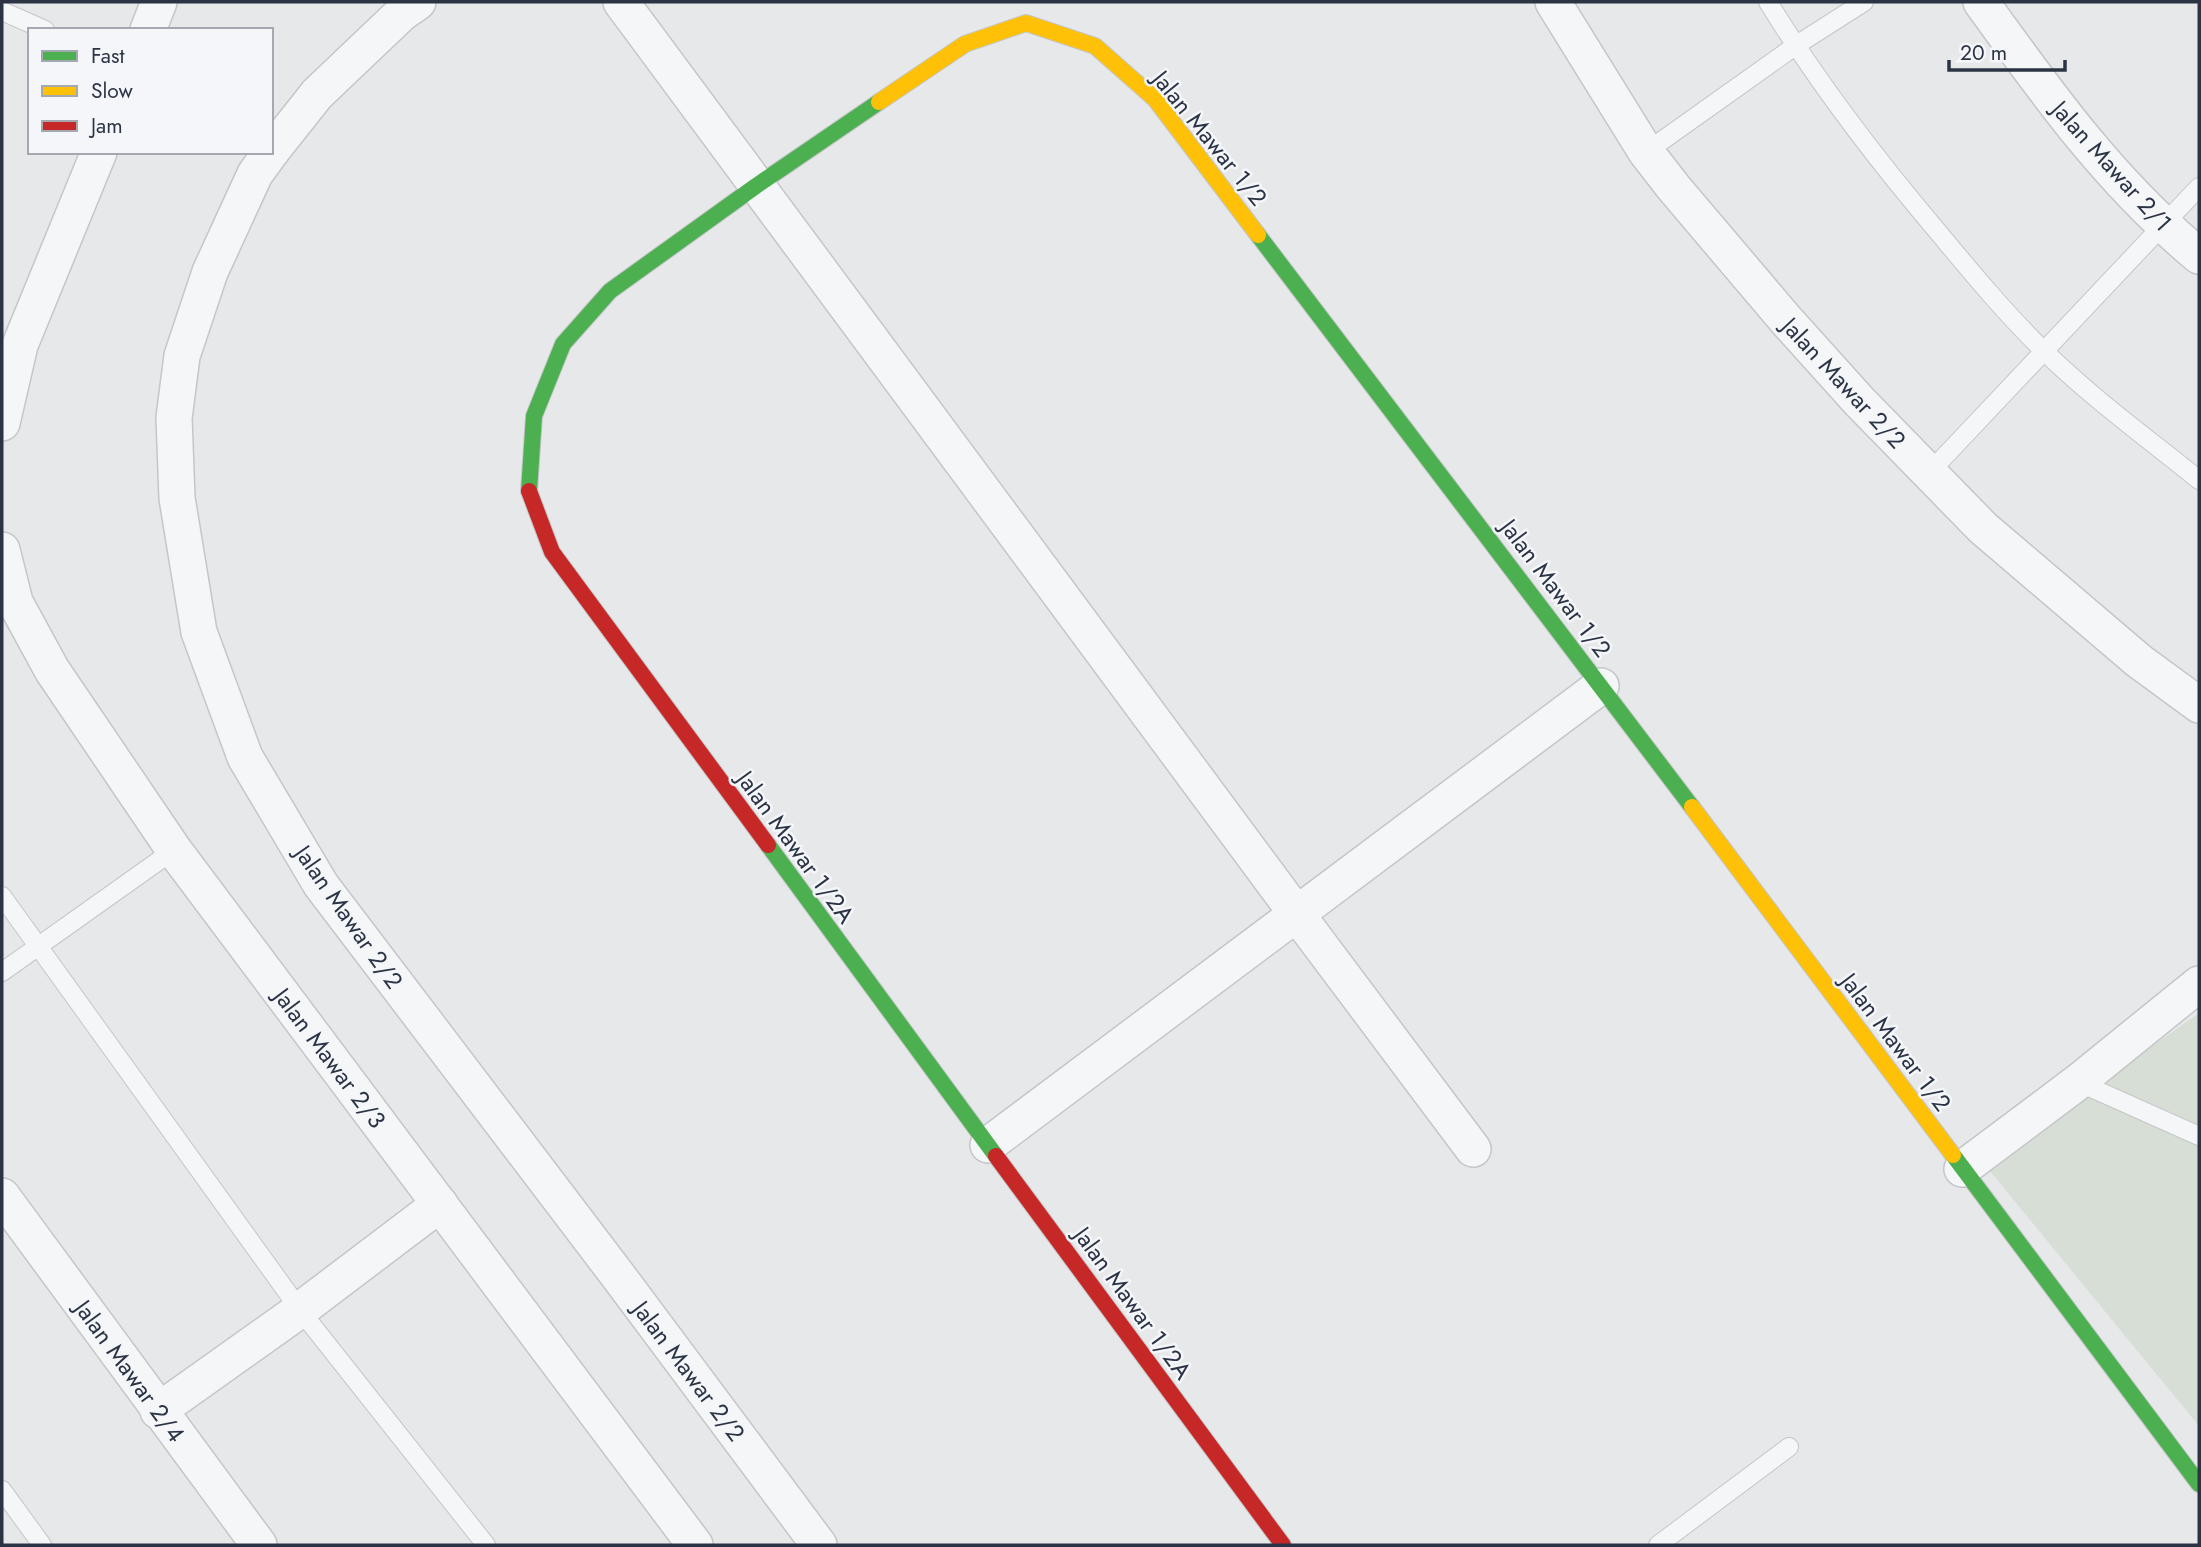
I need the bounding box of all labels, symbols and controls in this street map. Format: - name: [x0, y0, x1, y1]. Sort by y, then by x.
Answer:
- legend: [28, 28, 273, 154]
- scale bar: [1949, 28, 2064, 72]
- text: 20 m: [1960, 38, 2007, 68]
- text: Fast: [91, 41, 124, 71]
- street label: Jalan Mawar 1/2: [1143, 60, 1276, 213]
- text: Slow: [91, 76, 133, 106]
- street label: Jalan Mawar 2/1: [2042, 91, 2180, 239]
- text: Jam: [88, 111, 123, 141]
- street label: Jalan Mawar 2/2: [1772, 307, 1914, 456]
- street label: Jalan Mawar 1/2: [1491, 509, 1620, 664]
- street label: Jalan Mawar 1/2A: [727, 761, 863, 931]
- street label: Jalan Mawar 2/2: [285, 836, 412, 996]
- street label: Jalan Mawar 1/2: [1831, 963, 1960, 1118]
- street label: Jalan Mawar 2/3: [264, 978, 394, 1135]
- street label: Jalan Mawar 1/2A: [1064, 1217, 1200, 1387]
- street label: Jalan Mawar 2/4: [65, 1290, 194, 1449]
- street label: Jalan Mawar 2/2: [623, 1291, 754, 1449]

